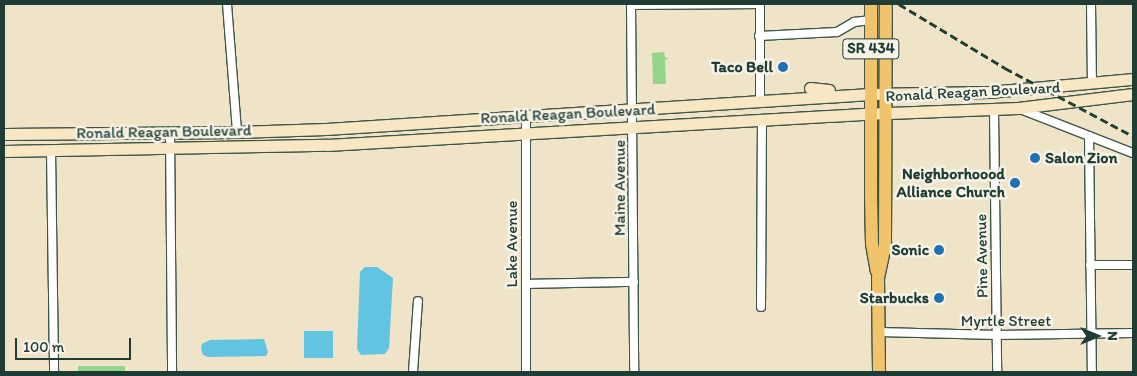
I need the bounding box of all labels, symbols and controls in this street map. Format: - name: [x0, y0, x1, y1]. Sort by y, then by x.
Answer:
- road number: SR 434: [842, 36, 900, 62]
- place label: Taco Bell: [711, 57, 773, 77]
- marker: Taco Bell: [777, 61, 789, 73]
- street label: Ronald Reagan Boulevard: [885, 78, 1061, 106]
- street label: Ronald Reagan Boulevard: [480, 100, 656, 128]
- street label: Ronald Reagan Boulevard: [76, 121, 252, 143]
- street label: Maine Avenue: [610, 140, 630, 236]
- place label: Salon Zion: [1045, 148, 1117, 168]
- marker: Salon Zion: [1029, 152, 1041, 164]
- place label: Neighborhoood Alliance Church: [896, 164, 1005, 202]
- marker: Neighborhoood Alliance Church: [1009, 177, 1021, 189]
- street label: Lake Avenue: [502, 201, 522, 287]
- street label: Pine Avenue: [972, 214, 992, 298]
- place label: Sonic: [891, 240, 929, 260]
- marker: Sonic: [933, 244, 945, 256]
- place label: Starbucks: [860, 288, 929, 308]
- marker: Starbucks: [933, 292, 945, 304]
- street label: Myrtle Street: [961, 311, 1051, 331]
- north arrow: [1072, 311, 1122, 361]
- scale bar: [18, 328, 134, 360]
- text: N: [1104, 331, 1121, 341]
- text: 100 m: [23, 338, 64, 356]

